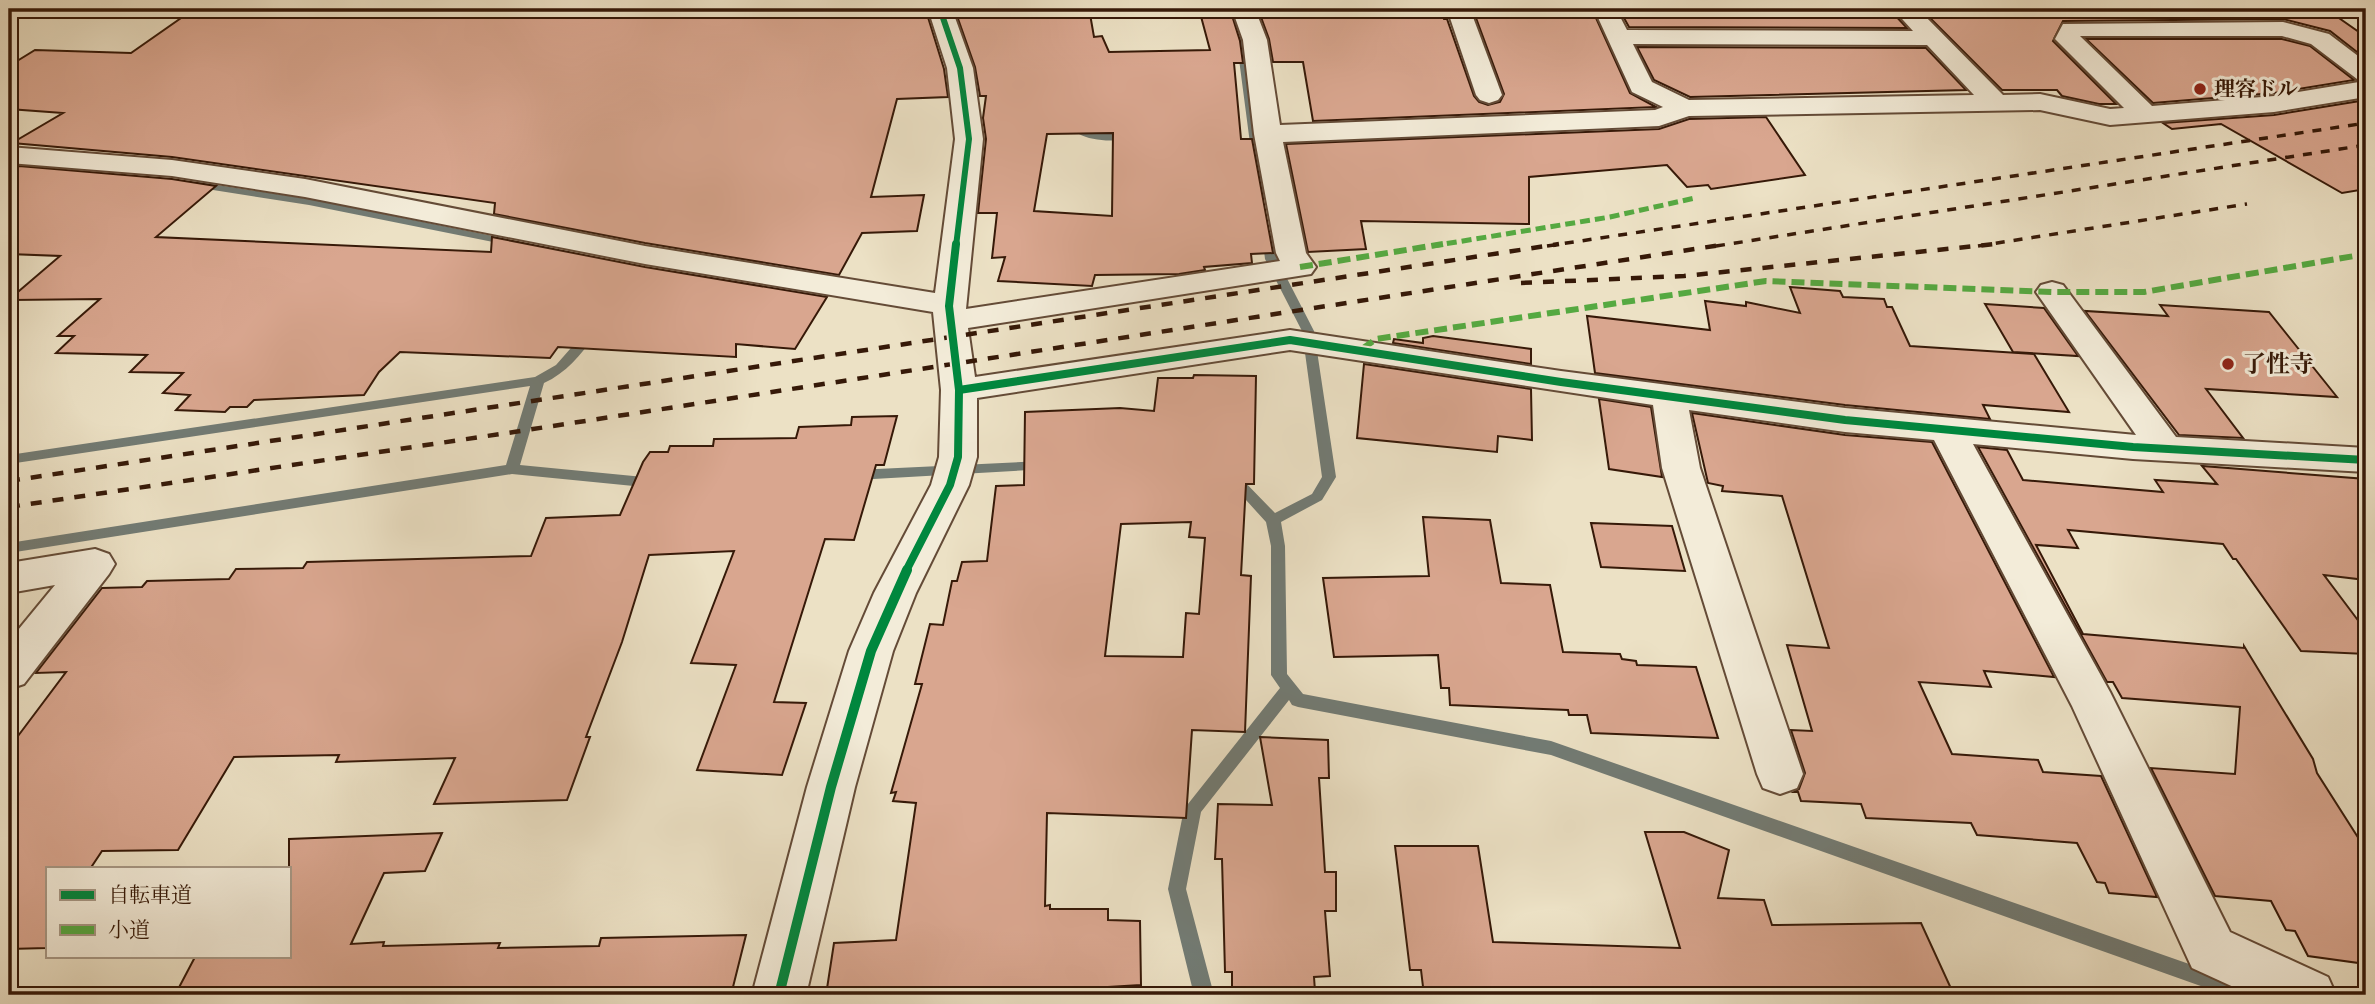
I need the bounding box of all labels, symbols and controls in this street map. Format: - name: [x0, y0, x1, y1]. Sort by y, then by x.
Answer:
- place label: 理容ドル: [2214, 78, 2298, 101]
- marker: 理容ドル: [2192, 81, 2208, 97]
- place label: 了性寺: [2242, 351, 2314, 378]
- marker: 了性寺: [2220, 356, 2236, 372]
- legend: [46, 867, 290, 958]
- text: 自転車道: [108, 884, 192, 907]
- text: 小道: [108, 919, 150, 942]

